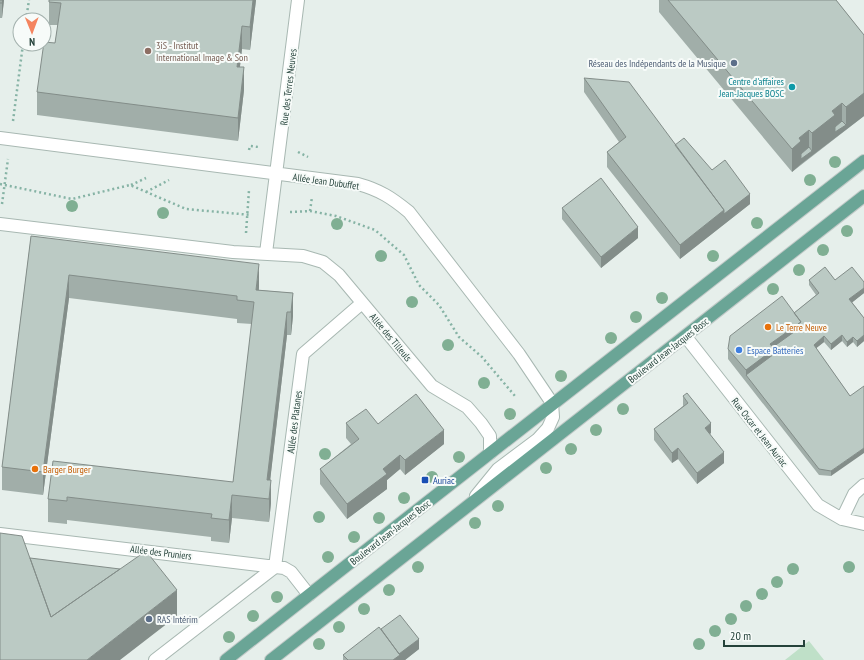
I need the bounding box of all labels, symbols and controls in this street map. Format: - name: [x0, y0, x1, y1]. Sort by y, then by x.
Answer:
- north arrow: [12, 12, 52, 52]
- text: N: [29, 35, 35, 49]
- place label: 3iS - Institut International Image & Son: [156, 39, 248, 64]
- marker: 3iS - Institut International Image & Son: [143, 46, 153, 56]
- street label: Rue des Terres Neuves: [277, 47, 300, 126]
- place label: Réseau des Indépendants de la Musique: [588, 57, 726, 70]
- marker: Réseau des Indépendants de la Musique: [729, 58, 739, 68]
- place label: Centre d'affaires Jean-Jacques BOSC: [718, 75, 785, 100]
- marker: Centre d'affaires Jean-Jacques BOSC: [787, 82, 797, 92]
- street label: Allée Jean Dubuffet: [292, 170, 360, 193]
- street label: Allée des Tilleuls: [367, 311, 415, 365]
- street label: Boulevard Jean-Jacques Bosc: [625, 315, 712, 386]
- place label: Le Terre Neuve: [776, 321, 827, 334]
- marker: Le Terre Neuve: [763, 322, 773, 332]
- place label: Espace Batteries: [747, 344, 804, 357]
- marker: Espace Batteries: [734, 345, 744, 355]
- street label: Allée des Platanes: [284, 389, 305, 454]
- street label: Rue Oscar et Jean Auriac: [729, 395, 791, 470]
- place label: Barger Burger: [43, 463, 91, 476]
- marker: Barger Burger: [30, 464, 40, 474]
- place label: Auriac: [433, 474, 455, 487]
- marker: Auriac: [420, 475, 430, 485]
- street label: Boulevard Jean-Jacques Bosc: [347, 497, 434, 568]
- street label: Allée des Pruniers: [129, 542, 193, 563]
- place label: RAS Intérim: [157, 613, 198, 626]
- marker: RAS Intérim: [144, 614, 154, 624]
- scale bar: [724, 622, 804, 648]
- text: 20 m: [730, 628, 751, 643]

